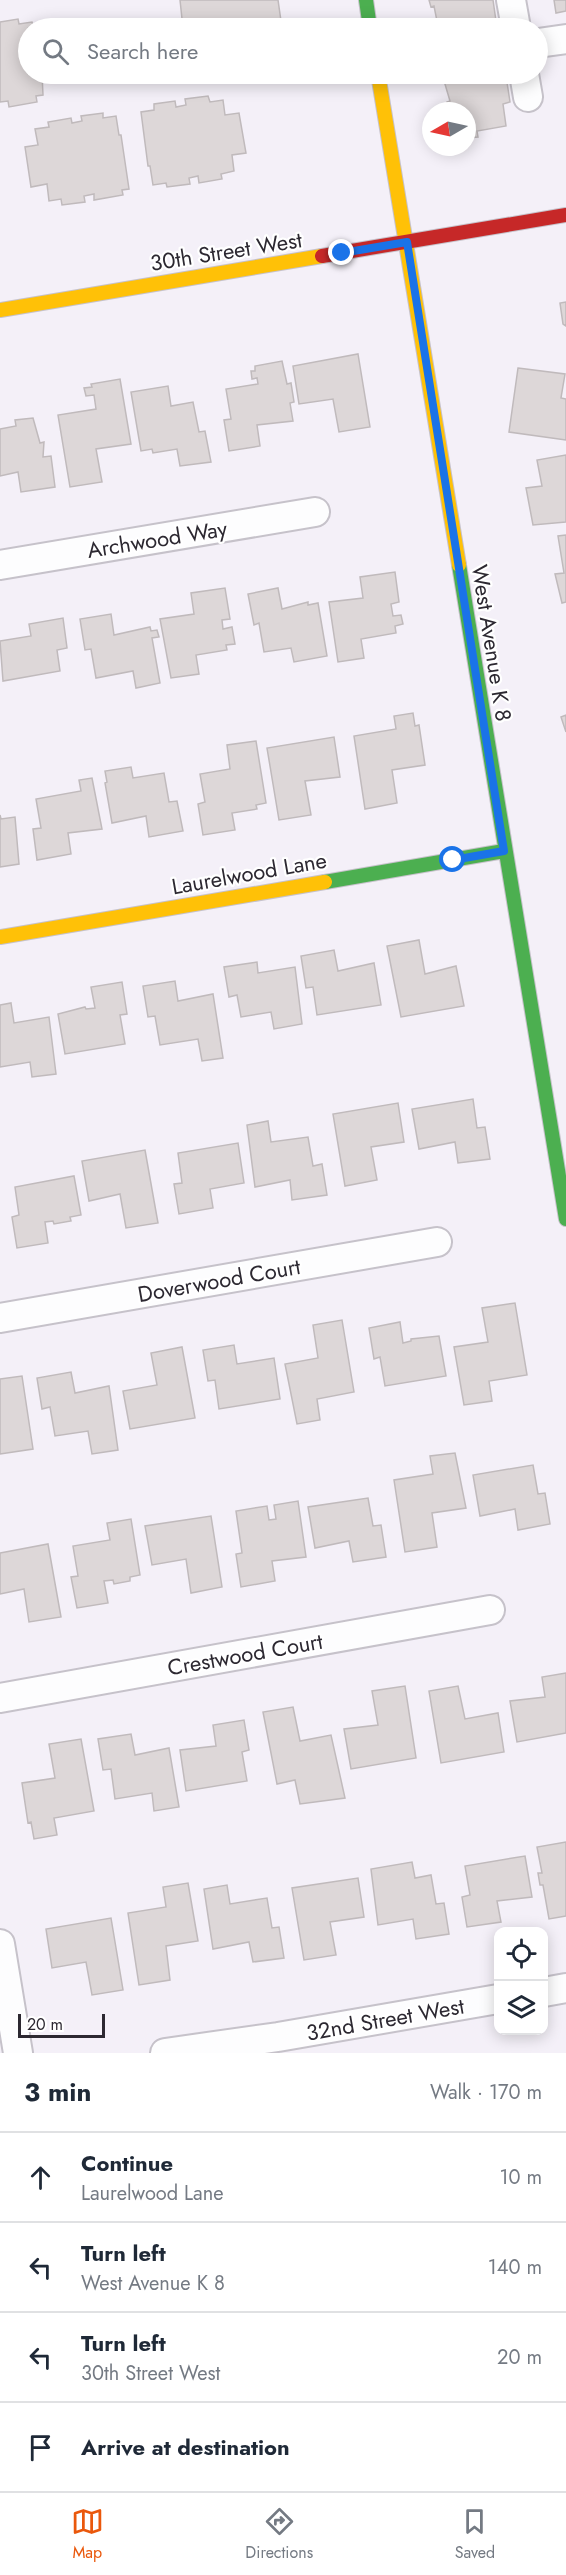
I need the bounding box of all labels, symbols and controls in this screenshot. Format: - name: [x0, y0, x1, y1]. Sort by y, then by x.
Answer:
- search box: [18, 18, 548, 84]
- icon: search: [39, 35, 72, 68]
- text: Search here: [87, 35, 198, 67]
- north arrow: [422, 102, 476, 156]
- street label: 30th Street West: [148, 223, 305, 279]
- route end: [328, 239, 354, 265]
- street label: Archwood Way: [85, 512, 230, 566]
- street label: West Avenue K 8: [464, 562, 520, 724]
- street label: Laurelwood Lane: [169, 844, 329, 902]
- route start: [439, 846, 465, 872]
- street label: Doverwood Court: [135, 1250, 304, 1310]
- street label: Crestwood Court: [165, 1624, 326, 1683]
- map controls: [494, 1927, 548, 2035]
- button: locate: [494, 1927, 548, 1981]
- button: layers: [494, 1981, 548, 2035]
- street label: 32nd Street West: [304, 1989, 467, 2049]
- scale bar: [18, 2011, 105, 2038]
- text: 20 m: [27, 2013, 63, 2036]
- text: 3 min: [24, 2073, 91, 2111]
- text: Walk · 170 m: [430, 2078, 542, 2107]
- text: Continue: [81, 2147, 173, 2179]
- icon: ahead: [24, 2161, 57, 2194]
- text: 10 m: [499, 2163, 542, 2192]
- text: Laurelwood Lane: [81, 2179, 224, 2208]
- text: Turn left: [81, 2237, 166, 2269]
- icon: left: [24, 2251, 57, 2284]
- text: 140 m: [488, 2253, 542, 2282]
- text: West Avenue K 8: [81, 2269, 225, 2298]
- text: Turn left: [81, 2327, 166, 2359]
- icon: left: [24, 2341, 57, 2374]
- text: 20 m: [497, 2343, 542, 2372]
- text: 30th Street West: [81, 2359, 220, 2388]
- icon: arrive: [24, 2431, 57, 2464]
- text: Arrive at destination: [81, 2431, 290, 2463]
- tab: Map: [71, 2505, 104, 2564]
- tab: Directions: [245, 2505, 313, 2564]
- tab: Saved: [455, 2505, 495, 2564]

